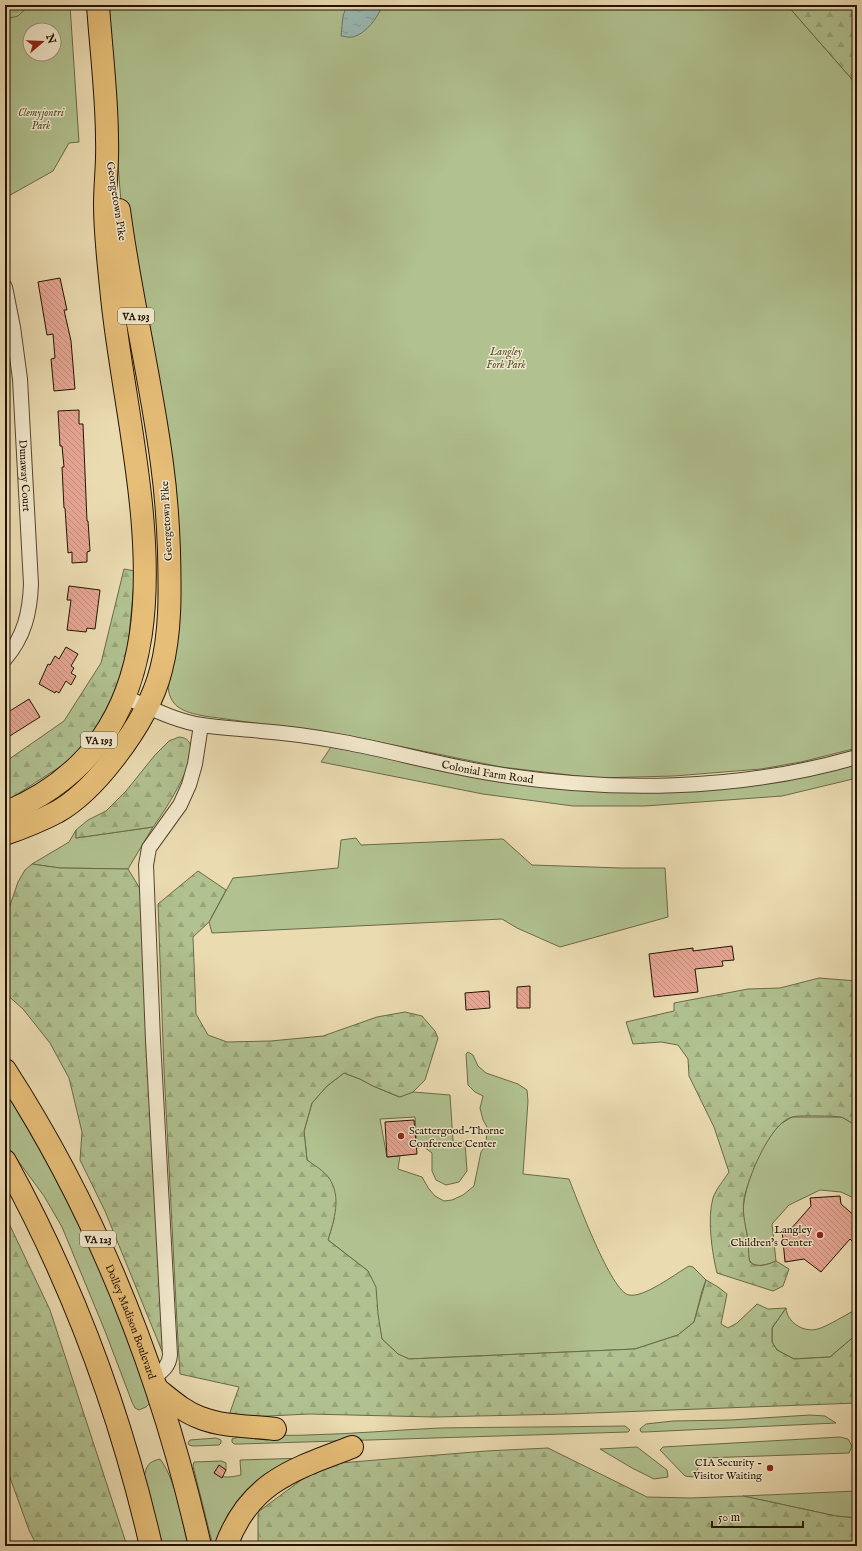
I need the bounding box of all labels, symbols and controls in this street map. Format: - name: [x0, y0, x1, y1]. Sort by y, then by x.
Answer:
- north arrow: [22, 22, 62, 62]
- text: N: [42, 31, 59, 46]
- park label: Clemyjontri Park: [18, 106, 65, 133]
- street label: Georgetown Pike: [103, 161, 129, 242]
- road number: VA 193: [118, 308, 154, 324]
- park label: Langley Fork Park: [486, 345, 526, 372]
- street label: Dunaway Court: [15, 439, 33, 512]
- street label: Georgetown Pike: [158, 481, 176, 561]
- road number: VA 193: [81, 732, 117, 748]
- street label: Colonial Farm Road: [440, 758, 534, 787]
- place label: Scattergood-Thorne Conference Center: [409, 1124, 504, 1151]
- marker: Scattergood-Thorne Conference Center: [396, 1131, 406, 1141]
- place label: Langley Children’s Center: [731, 1223, 813, 1250]
- marker: Langley Children’s Center: [815, 1230, 825, 1240]
- road number: VA 123: [80, 1231, 116, 1247]
- street label: Dolley Madison Boulevard: [102, 1262, 159, 1381]
- place label: CIA Security - Visitor Waiting: [692, 1456, 763, 1483]
- marker: CIA Security - Visitor Waiting: [765, 1463, 775, 1473]
- scale bar: [712, 1503, 803, 1529]
- text: 50 m: [718, 1510, 740, 1525]

